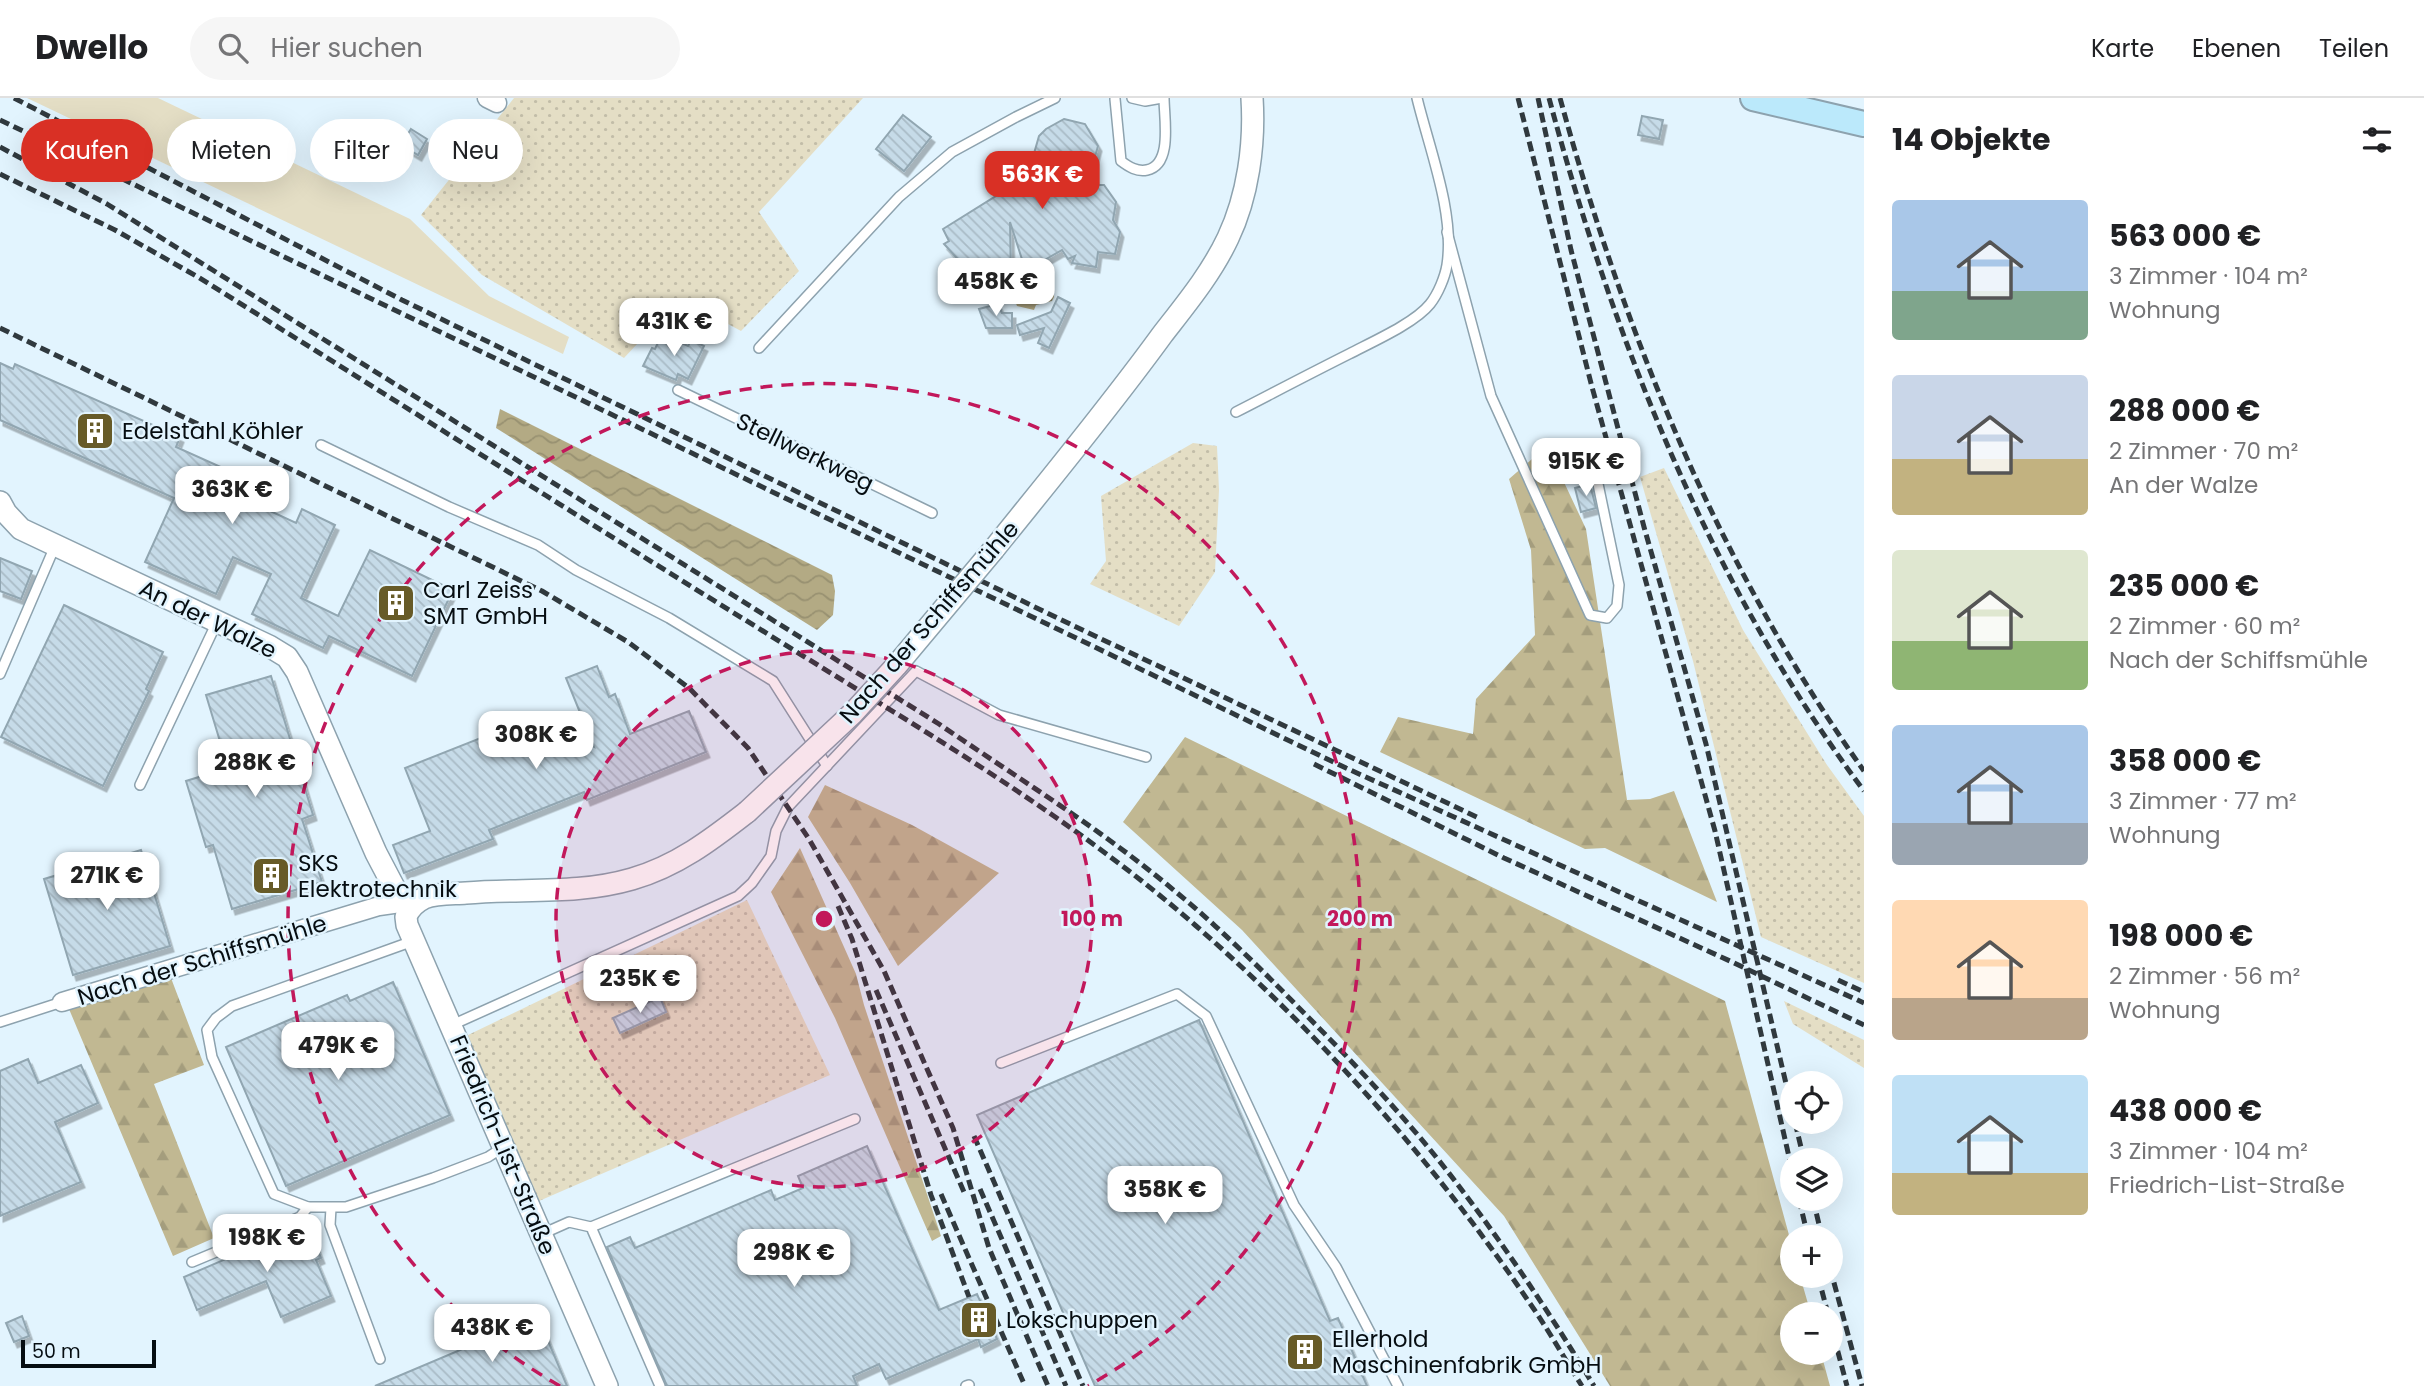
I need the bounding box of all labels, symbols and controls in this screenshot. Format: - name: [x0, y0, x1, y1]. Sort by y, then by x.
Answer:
- search box: [190, 17, 680, 80]
- text: Dwello: [35, 24, 148, 71]
- icon: search: [214, 29, 252, 67]
- text: Hier suchen: [270, 30, 423, 66]
- text: Karte: [2091, 32, 2154, 65]
- text: Ebenen: [2192, 32, 2281, 65]
- text: Teilen: [2319, 32, 2389, 65]
- text: 14 Objekte: [1892, 118, 2050, 161]
- chip: Kaufen: [21, 119, 153, 182]
- chip: Mieten: [167, 119, 296, 182]
- chip: Filter: [310, 119, 414, 182]
- chip: Neu: [428, 119, 523, 182]
- icon: filters: [2358, 121, 2396, 159]
- pin: 563K €: [985, 152, 1099, 211]
- text: 563K €: [1001, 158, 1083, 190]
- text: 563 000 €: [2109, 214, 2261, 257]
- icon: home: [1948, 228, 2032, 312]
- pin: 458K €: [939, 258, 1053, 318]
- text: 3 Zimmer · 104 m²: [2109, 260, 2308, 292]
- text: 458K €: [954, 265, 1038, 297]
- text: Wohnung: [2109, 294, 2221, 326]
- pin: 431K €: [617, 299, 731, 358]
- text: 431K €: [635, 305, 713, 337]
- text: 288 000 €: [2109, 389, 2260, 432]
- icon: home: [1948, 403, 2032, 487]
- street label: Stellwerkweg: [731, 405, 879, 499]
- building icon: Edelstahl Köhler: [74, 410, 116, 452]
- place label: Edelstahl Köhler: [122, 415, 303, 447]
- text: 2 Zimmer · 70 m²: [2109, 435, 2298, 467]
- pin: 915K €: [1529, 438, 1643, 498]
- text: 915K €: [1548, 445, 1624, 477]
- pin: 363K €: [175, 466, 289, 526]
- text: An der Walze: [2109, 469, 2258, 501]
- text: 363K €: [191, 473, 273, 505]
- street label: Nach der Schiffsmühle: [832, 514, 1026, 730]
- text: 235 000 €: [2109, 564, 2259, 607]
- street label: An der Walze: [134, 572, 282, 666]
- place label: Carl Zeiss SMT GmbH: [423, 574, 548, 632]
- icon: home: [1948, 578, 2032, 662]
- building icon: Carl Zeiss SMT GmbH: [375, 582, 417, 624]
- text: 2 Zimmer · 60 m²: [2109, 610, 2300, 642]
- text: Nach der Schiffsmühle: [2109, 644, 2368, 676]
- pin: 308K €: [479, 712, 593, 771]
- text: 308K €: [494, 718, 578, 750]
- text: 358 000 €: [2109, 739, 2261, 782]
- pin: 288K €: [198, 740, 312, 799]
- text: 288K €: [214, 746, 296, 778]
- icon: home: [1948, 753, 2032, 837]
- text: 3 Zimmer · 77 m²: [2109, 785, 2297, 817]
- text: Wohnung: [2109, 819, 2221, 851]
- place label: SKS Elektrotechnik: [298, 847, 457, 905]
- pin: 271K €: [50, 852, 164, 912]
- building icon: SKS Elektrotechnik: [250, 855, 292, 897]
- text: 271K €: [70, 859, 144, 891]
- text: 100 m: [1061, 904, 1123, 933]
- text: 200 m: [1327, 904, 1393, 933]
- street label: Nach der Schiffsmühle: [73, 907, 331, 1013]
- centre of rings: [812, 907, 836, 931]
- text: 198 000 €: [2109, 914, 2253, 957]
- icon: home: [1948, 928, 2032, 1012]
- pin: 235K €: [583, 956, 697, 1015]
- text: 2 Zimmer · 56 m²: [2109, 960, 2300, 992]
- text: 235K €: [599, 962, 681, 994]
- text: Wohnung: [2109, 994, 2221, 1026]
- pin: 479K €: [281, 1023, 395, 1082]
- text: 479K €: [297, 1029, 379, 1061]
- street label: Friedrich-List-Straße: [442, 1030, 564, 1260]
- map controls: [1780, 1071, 1843, 1365]
- button: locate: [1780, 1071, 1843, 1134]
- text: 438 000 €: [2109, 1089, 2262, 1132]
- icon: home: [1948, 1103, 2032, 1187]
- text: 3 Zimmer · 104 m²: [2109, 1135, 2308, 1167]
- button: layers: [1780, 1148, 1843, 1211]
- pin: 358K €: [1108, 1166, 1222, 1226]
- text: Friedrich-List-Straße: [2109, 1169, 2345, 1201]
- text: 358K €: [1124, 1173, 1206, 1205]
- pin: 198K €: [210, 1214, 324, 1274]
- text: 198K €: [229, 1221, 305, 1253]
- button: +: [1780, 1225, 1843, 1288]
- pin: 298K €: [737, 1230, 851, 1289]
- text: 298K €: [753, 1236, 835, 1268]
- building icon: Lokschuppen: [958, 1299, 1000, 1341]
- button: −: [1780, 1302, 1843, 1365]
- pin: 438K €: [435, 1304, 549, 1364]
- place label: Lokschuppen: [1006, 1304, 1158, 1336]
- text: 438K €: [450, 1311, 534, 1343]
- place label: Ellerhold Maschinenfabrik GmbH: [1332, 1323, 1601, 1381]
- building icon: Ellerhold Maschinenfabrik GmbH: [1284, 1331, 1326, 1373]
- scale bar: [21, 1337, 156, 1369]
- text: 50 m: [32, 1338, 81, 1365]

